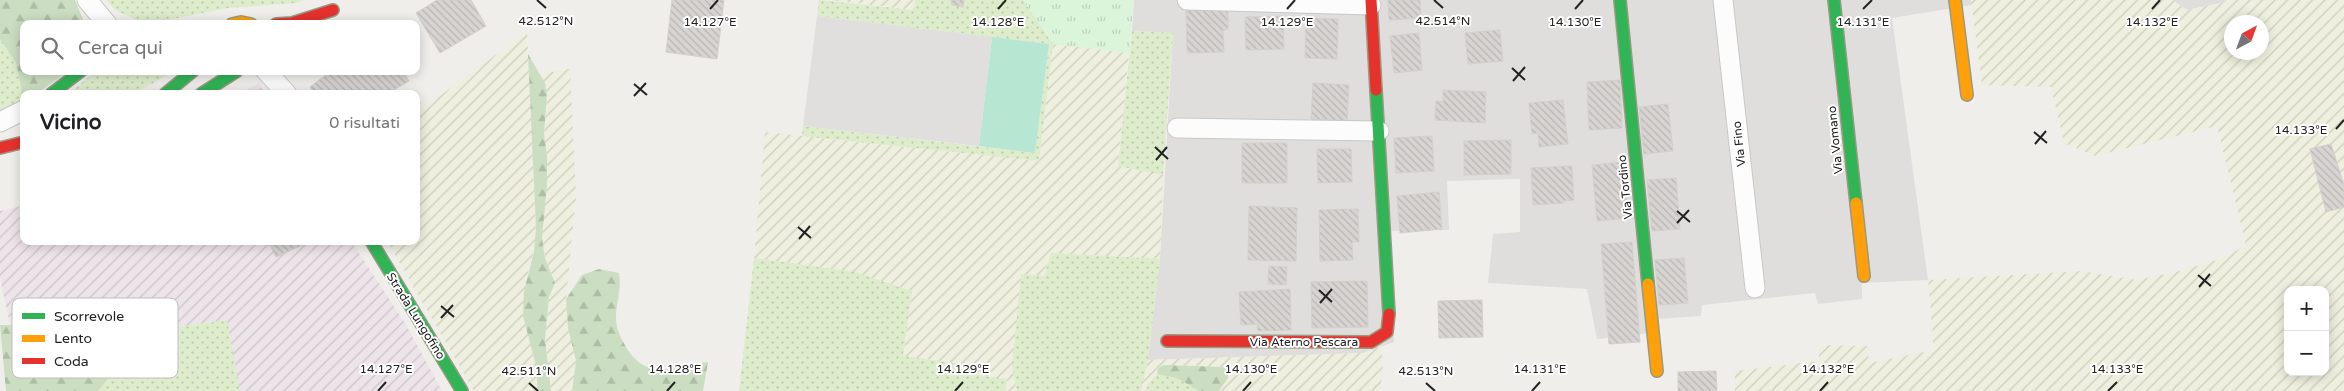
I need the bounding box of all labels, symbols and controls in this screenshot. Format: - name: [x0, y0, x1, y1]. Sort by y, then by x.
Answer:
- text: 42.512°N: [519, 14, 573, 28]
- text: 42.514°N: [1416, 14, 1470, 28]
- text: 14.127°E: [683, 15, 737, 29]
- text: 14.128°E: [972, 15, 1025, 29]
- text: 14.129°E: [1261, 15, 1314, 29]
- text: 14.130°E: [1549, 15, 1602, 29]
- text: 14.131°E: [1837, 15, 1890, 29]
- text: 14.132°E: [2126, 15, 2179, 29]
- north arrow: [2224, 15, 2269, 60]
- search box: [20, 20, 420, 75]
- icon: search: [38, 34, 66, 62]
- text: Cerca qui: [78, 37, 163, 59]
- street label: Via Vomano: [1824, 105, 1846, 175]
- text: Vicino: [40, 110, 102, 135]
- text: 0 risultati: [329, 113, 400, 133]
- street label: Via Fino: [1730, 120, 1748, 168]
- text: 14.133°E: [2275, 123, 2328, 137]
- street label: Via Tordino: [1615, 154, 1635, 220]
- street label: Strada Lungofino: [384, 270, 448, 362]
- map controls: [2284, 286, 2329, 376]
- button: +: [2284, 286, 2329, 331]
- legend: [12, 298, 178, 378]
- text: Scorrevole: [54, 308, 124, 325]
- text: Lento: [54, 330, 92, 347]
- button: −: [2284, 331, 2329, 376]
- street label: Via Aterno Pescara: [1250, 335, 1358, 349]
- text: Coda: [54, 353, 89, 370]
- text: 14.127°E: [359, 362, 413, 376]
- text: 14.128°E: [649, 362, 702, 376]
- text: 14.129°E: [937, 362, 990, 376]
- text: 14.130°E: [1225, 362, 1278, 376]
- text: 14.131°E: [1514, 362, 1567, 376]
- text: 14.132°E: [1802, 362, 1855, 376]
- text: 14.133°E: [2091, 362, 2144, 376]
- text: 42.511°N: [502, 364, 556, 378]
- text: 42.513°N: [1399, 364, 1453, 378]

